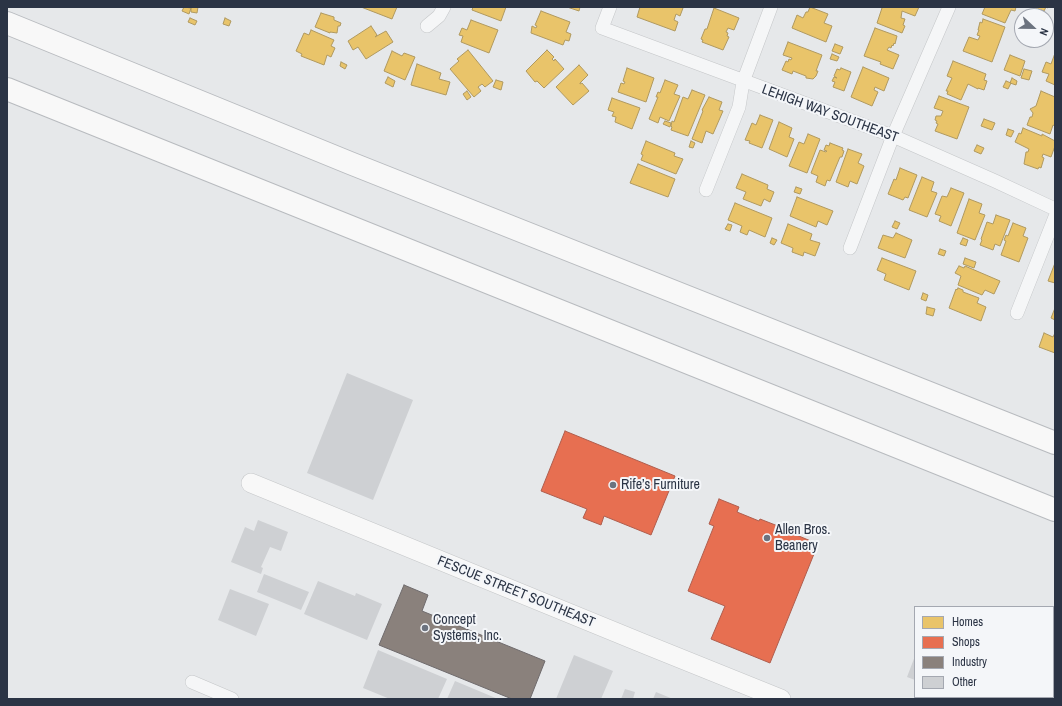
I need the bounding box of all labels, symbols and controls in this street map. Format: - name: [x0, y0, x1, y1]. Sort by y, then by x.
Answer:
- north arrow: [1014, 8, 1054, 48]
- text: N: [1036, 26, 1052, 38]
- street label: LEHIGH WAY SOUTHEAST: [759, 81, 901, 147]
- place label: Rife’s Furniture: [621, 477, 700, 493]
- marker: Rife’s Furniture: [608, 480, 618, 490]
- place label: Allen Bros. Beanery: [775, 522, 831, 554]
- marker: Allen Bros. Beanery: [762, 533, 772, 543]
- street label: FESCUE STREET SOUTHEAST: [435, 553, 597, 631]
- legend: [914, 606, 1054, 698]
- place label: Concept Systems, Inc.: [433, 612, 502, 644]
- text: Homes: [952, 614, 983, 630]
- marker: Concept Systems, Inc.: [420, 623, 430, 633]
- text: Shops: [952, 634, 980, 650]
- text: Industry: [952, 654, 987, 670]
- text: Other: [952, 674, 977, 690]

